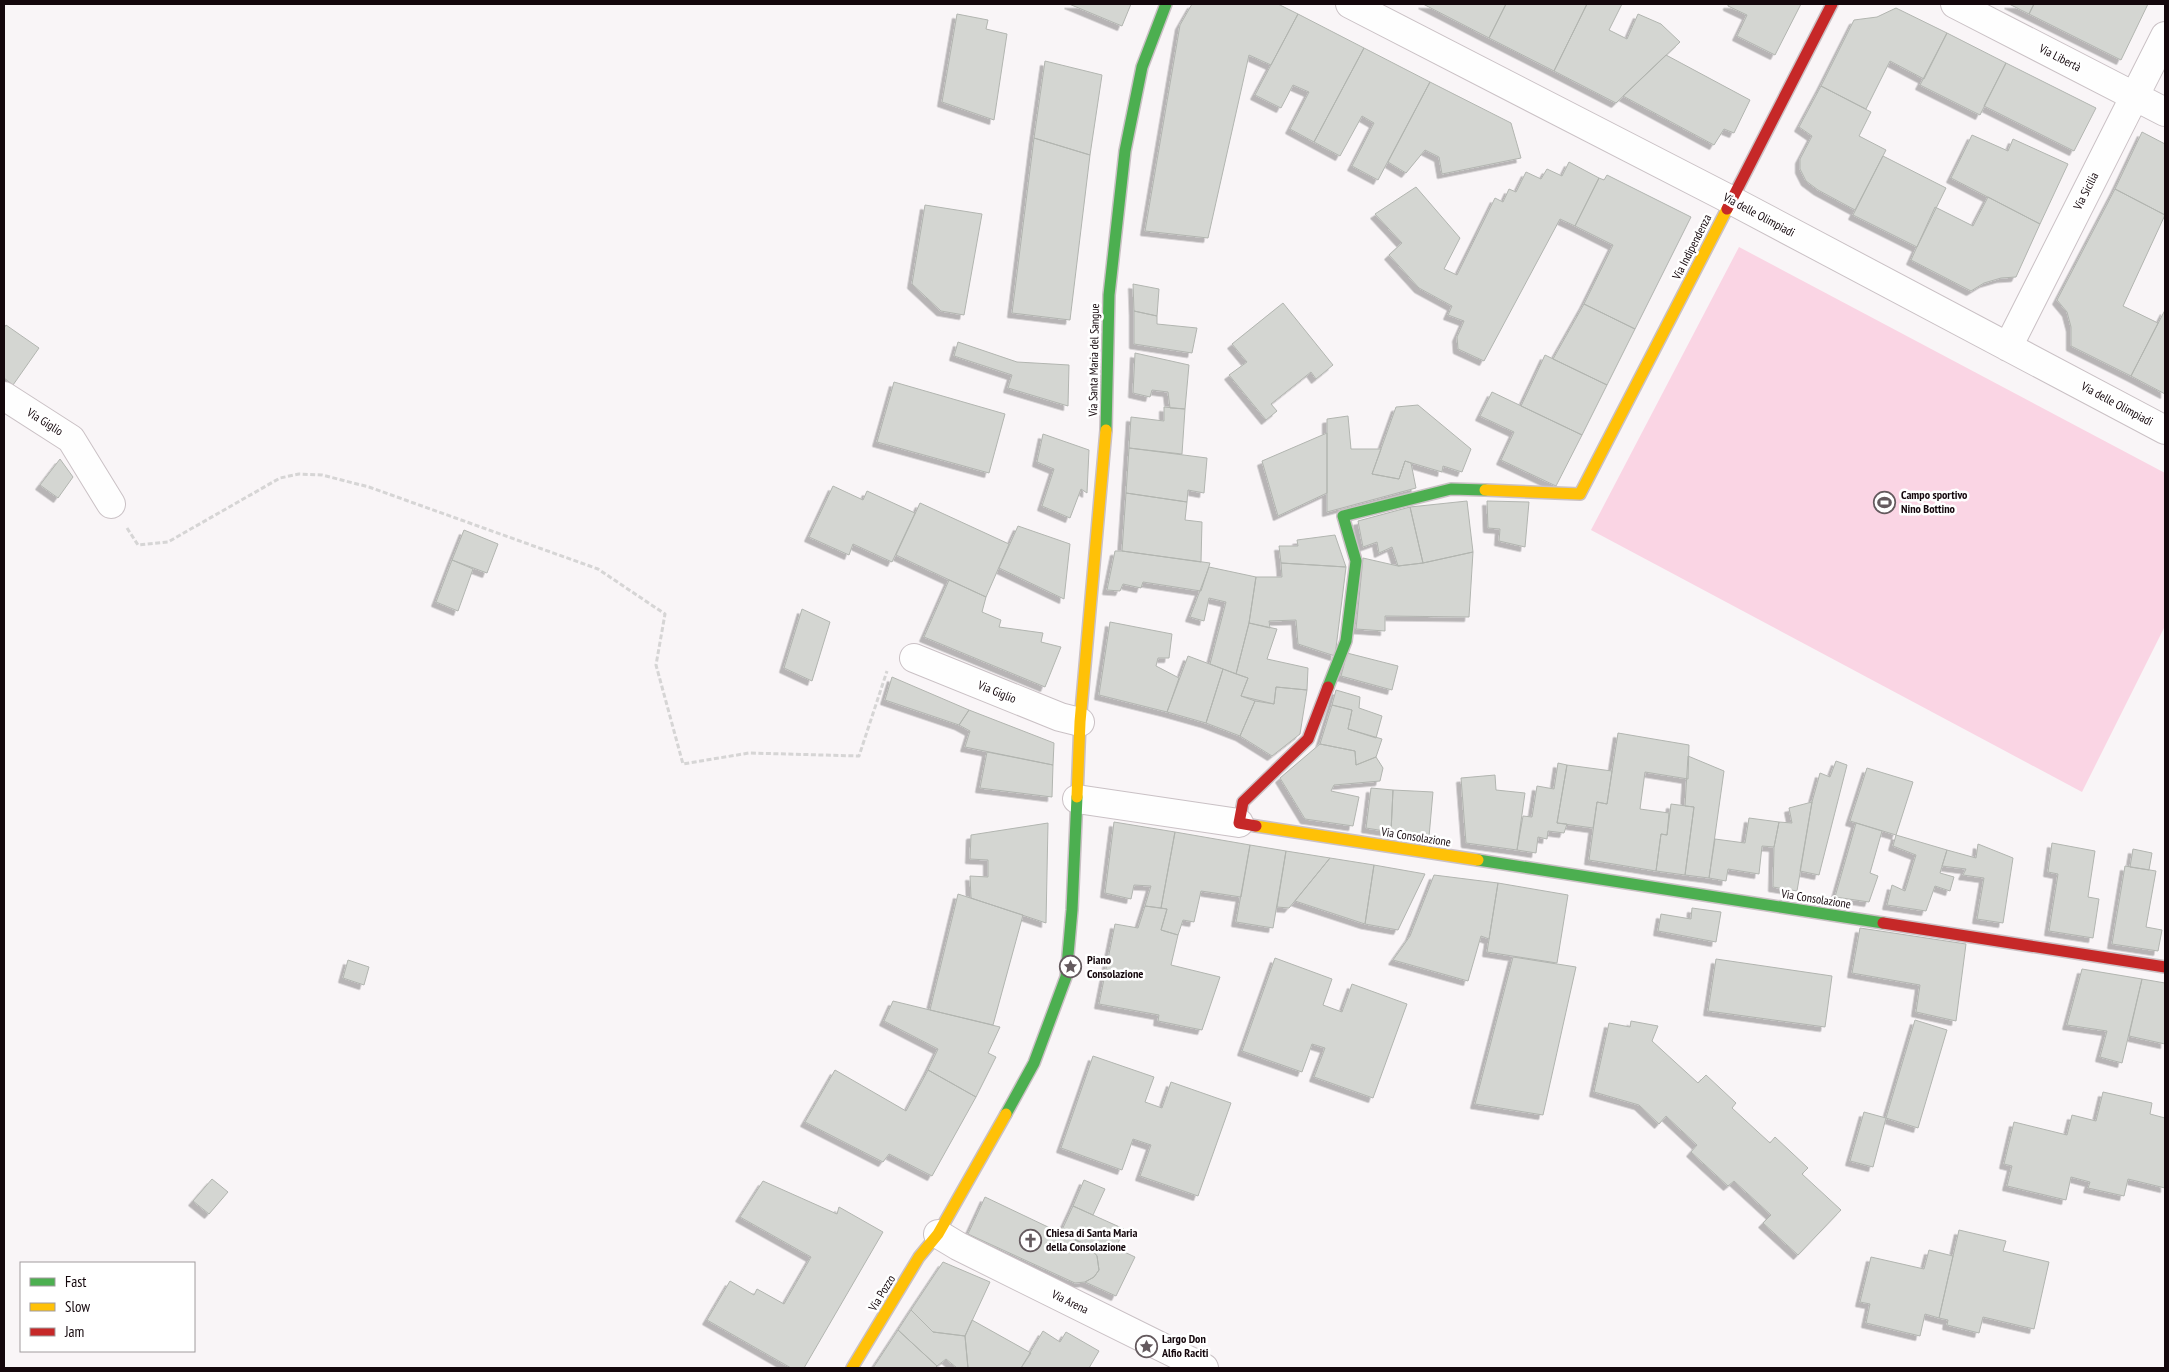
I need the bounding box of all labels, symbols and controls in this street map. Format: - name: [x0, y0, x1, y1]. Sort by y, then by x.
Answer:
- street label: Via Libertà: [2036, 40, 2084, 75]
- street label: Via Sicilia: [2069, 169, 2101, 213]
- street label: Via delle Olimpiadi: [1720, 189, 1798, 240]
- street label: Via Indipendenza: [1668, 211, 1715, 283]
- street label: Via Santa Maria del Sangue: [1085, 303, 1102, 418]
- street label: Via delle Olimpiadi: [2078, 378, 2156, 429]
- street label: Via Giglio: [24, 404, 66, 438]
- place label: Campo sportivo Nino Bottino: [1901, 487, 1968, 516]
- sports icon: Campo sportivo Nino Bottino: [1873, 490, 1897, 514]
- street label: Via Giglio: [975, 677, 1018, 706]
- street label: Via Consolazione: [1379, 823, 1452, 849]
- street label: Via Consolazione: [1779, 885, 1852, 911]
- place label: Piano Consolazione: [1087, 952, 1143, 981]
- place icon: Piano Consolazione: [1059, 955, 1083, 979]
- place label: Chiesa di Santa Maria della Consolazione: [1046, 1225, 1137, 1254]
- church icon: Chiesa di Santa Maria della Consolazione: [1018, 1228, 1042, 1252]
- legend: [20, 1262, 195, 1352]
- text: Fast: [65, 1272, 86, 1291]
- street label: Via Pozzo: [865, 1272, 898, 1314]
- street label: Via Arena: [1048, 1286, 1091, 1317]
- text: Slow: [65, 1297, 90, 1316]
- text: Jam: [64, 1322, 84, 1341]
- place label: Largo Don Alfio Raciti: [1161, 1331, 1209, 1360]
- place icon: Largo Don Alfio Raciti: [1134, 1334, 1158, 1358]

